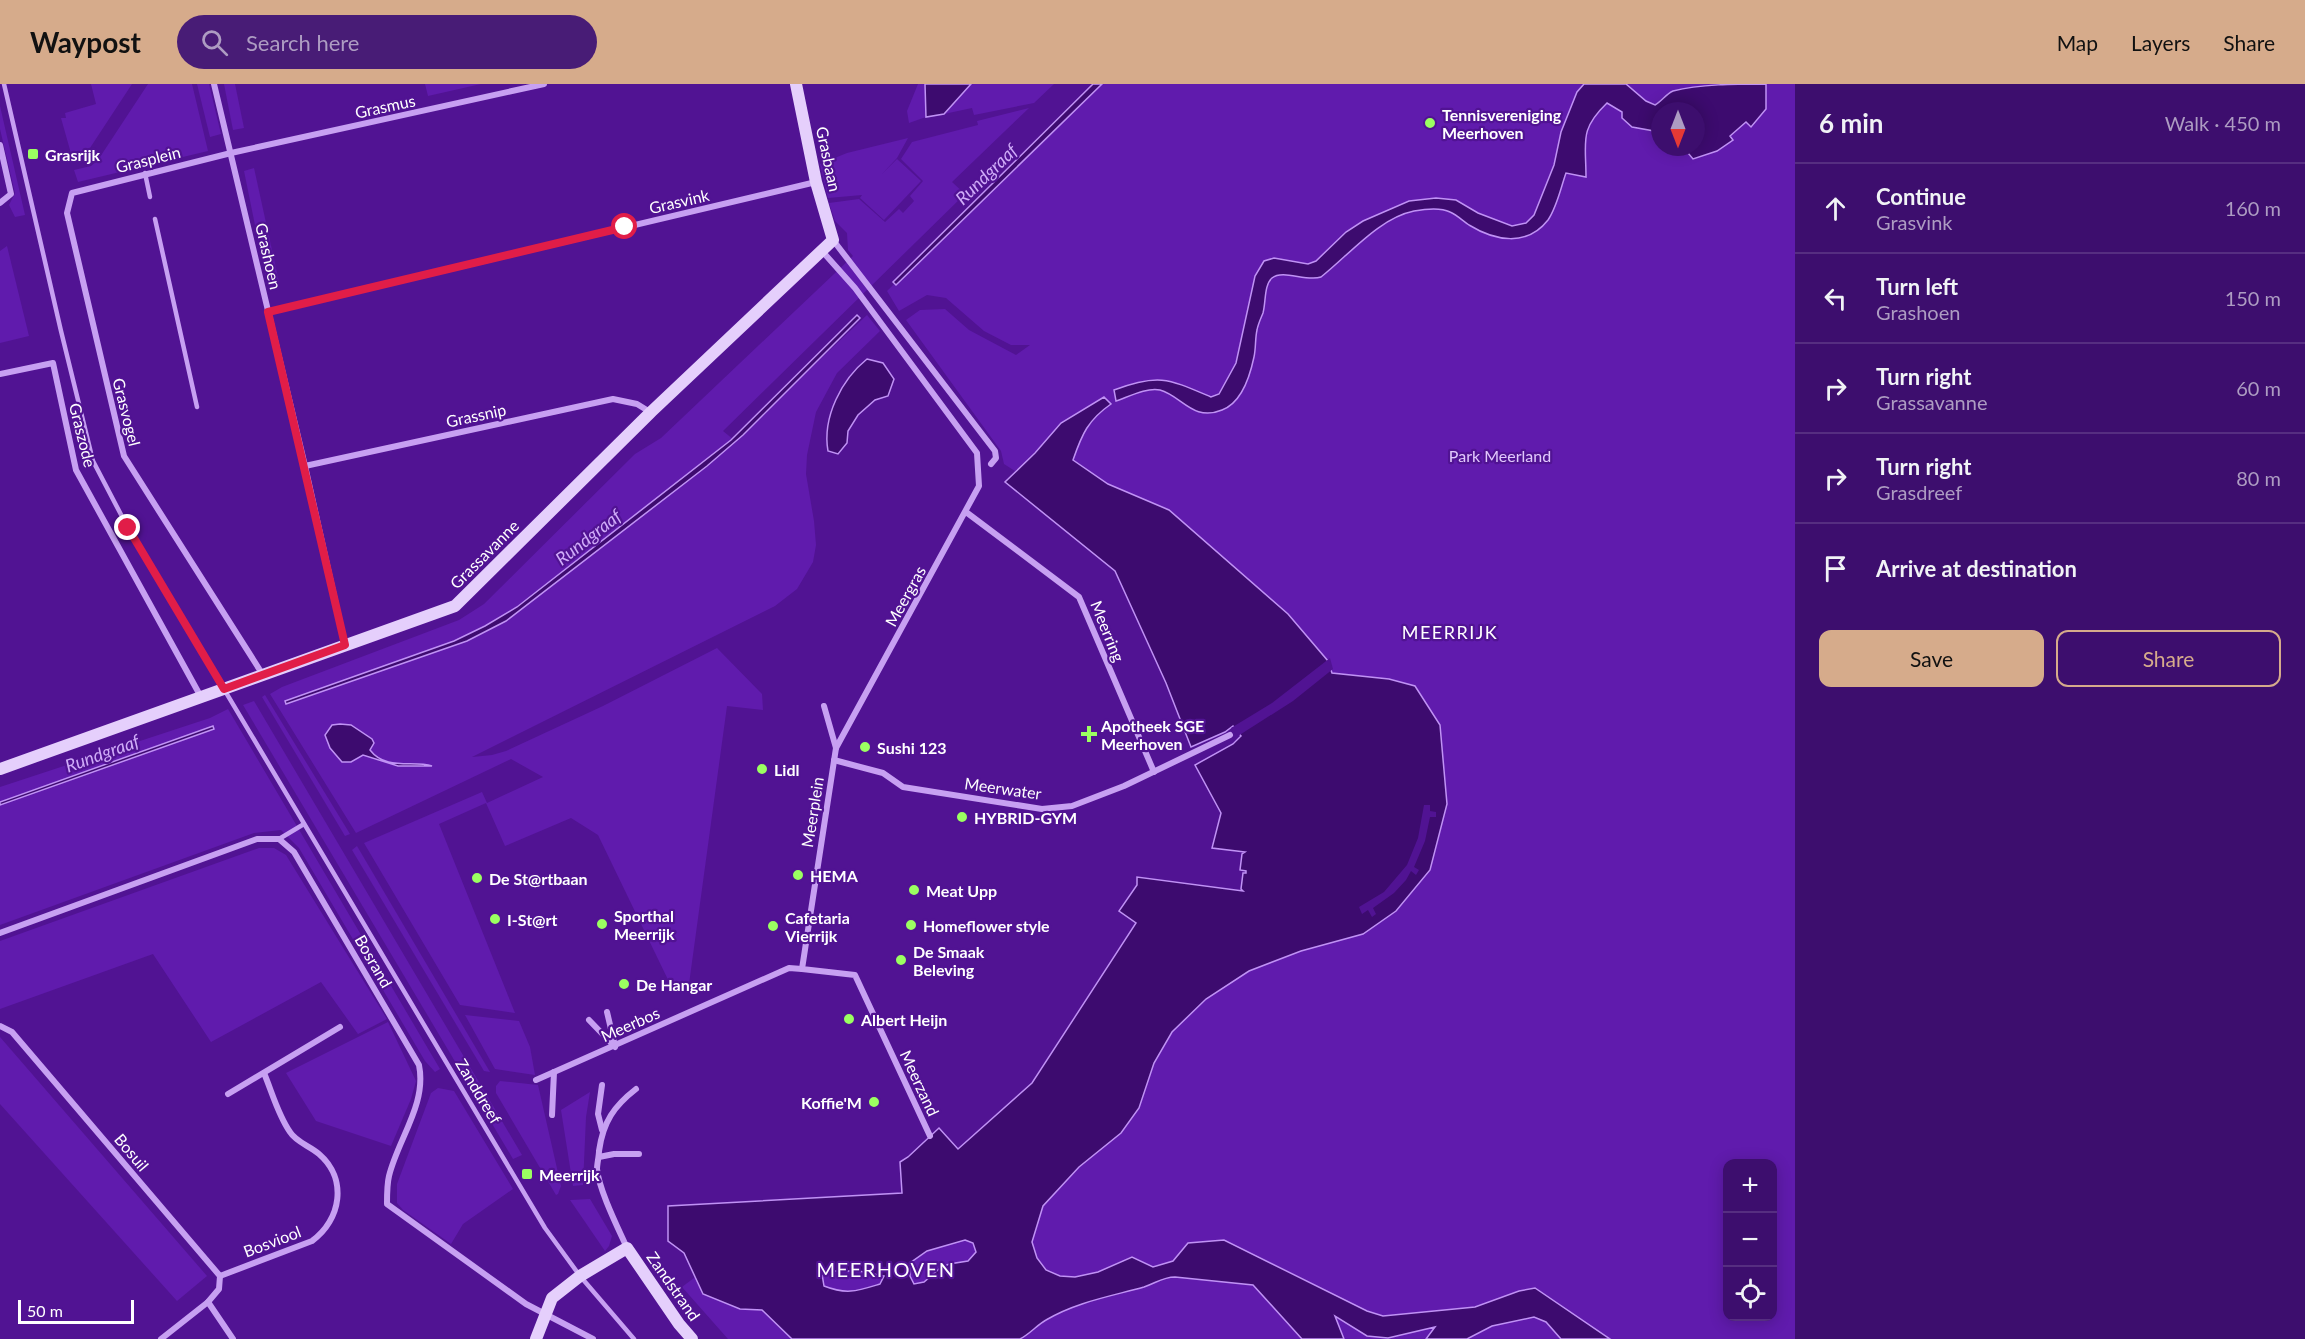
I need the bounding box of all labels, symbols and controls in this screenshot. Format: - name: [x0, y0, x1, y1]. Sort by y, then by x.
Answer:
- search box: [177, 15, 597, 69]
- text: Waypost: [30, 25, 141, 59]
- icon: search: [198, 26, 231, 59]
- text: Search here: [246, 29, 359, 56]
- text: Map: [2057, 30, 2098, 55]
- text: Layers: [2131, 30, 2190, 55]
- text: Share: [2223, 30, 2275, 55]
- street label: Grasmus: [353, 90, 417, 122]
- north arrow: [1651, 102, 1705, 156]
- place label: Tennisvereniging Meerhoven: [1442, 105, 1562, 142]
- text: 6 min: [1819, 107, 1883, 139]
- text: Walk · 450 m: [2165, 111, 2281, 135]
- marker: Tennisvereniging Meerhoven: [1423, 116, 1437, 130]
- street label: Grasbaan: [813, 125, 845, 193]
- water label: Rundgraaf: [951, 138, 1022, 209]
- street label: Grasplein: [114, 142, 182, 176]
- place label: Grasrijk: [45, 145, 101, 164]
- marker: Grasrijk: [26, 147, 40, 161]
- text: Continue: [1876, 183, 1966, 210]
- street label: Grasvink: [647, 185, 712, 217]
- icon: ahead: [1819, 192, 1852, 225]
- text: 160 m: [2225, 196, 2281, 220]
- text: Grasvink: [1876, 210, 1952, 234]
- route start: [611, 213, 637, 239]
- street label: Grashoen: [252, 221, 286, 291]
- text: Turn left: [1876, 273, 1958, 300]
- icon: left: [1819, 282, 1852, 315]
- text: 150 m: [2225, 286, 2281, 310]
- text: Grashoen: [1876, 300, 1960, 324]
- text: Turn right: [1876, 363, 1971, 390]
- icon: right: [1819, 372, 1852, 405]
- street label: Grasvogel: [109, 376, 145, 448]
- text: 60 m: [2236, 376, 2281, 400]
- text: Grassavanne: [1876, 390, 1987, 414]
- street label: Grassnip: [444, 399, 508, 431]
- street label: Graszode: [66, 401, 100, 469]
- park label: Park Meerland: [1449, 446, 1551, 465]
- text: Turn right: [1876, 453, 1971, 480]
- icon: right: [1819, 462, 1852, 495]
- text: 80 m: [2236, 466, 2281, 490]
- text: Grasdreef: [1876, 480, 1962, 504]
- water label: Rundgraaf: [551, 504, 626, 569]
- route end: [114, 514, 140, 540]
- street label: Grassavanne: [446, 516, 522, 592]
- icon: arrive: [1819, 552, 1852, 585]
- text: Arrive at destination: [1876, 555, 2077, 582]
- street label: Meergras: [881, 562, 929, 629]
- street label: Meerring: [1087, 598, 1129, 664]
- district label: MEERRIJK: [1402, 621, 1498, 643]
- button: Save: [1819, 630, 2044, 687]
- button: Share: [2056, 630, 2281, 687]
- place label: Apotheek SGE Meerhoven: [1100, 716, 1204, 753]
- marker: Apotheek SGE Meerhoven: [1082, 727, 1096, 741]
- water label: Rundgraaf: [62, 729, 143, 777]
- place label: Sushi 123: [877, 738, 947, 757]
- marker: Sushi 123: [858, 740, 872, 754]
- place label: Lidl: [774, 760, 799, 779]
- marker: Lidl: [755, 762, 769, 776]
- street label: Meerwater: [963, 773, 1043, 803]
- street label: Meerplein: [797, 775, 827, 849]
- place label: HYBRID-GYM: [974, 808, 1077, 827]
- marker: HYBRID-GYM: [955, 810, 969, 824]
- place label: HEMA: [810, 866, 859, 885]
- marker: HEMA: [791, 868, 805, 882]
- place label: De St@rtbaan: [489, 869, 588, 888]
- marker: De St@rtbaan: [470, 871, 484, 885]
- place label: Meat Upp: [926, 881, 997, 900]
- marker: Meat Upp: [907, 883, 921, 897]
- place label: Sporthal Meerrijk: [614, 906, 675, 943]
- place label: Cafetaria Vierrijk: [784, 908, 850, 945]
- place label: I-St@rt: [507, 910, 558, 929]
- marker: I-St@rt: [488, 912, 502, 926]
- place label: Homeflower style: [923, 916, 1050, 935]
- marker: Sporthal Meerrijk: [595, 917, 609, 931]
- marker: Homeflower style: [904, 918, 918, 932]
- marker: Cafetaria Vierrijk: [766, 919, 780, 933]
- street label: Bosrand: [351, 931, 397, 991]
- place label: De Smaak Beleving: [913, 942, 985, 979]
- marker: De Smaak Beleving: [894, 953, 908, 967]
- place label: De Hangar: [636, 975, 712, 994]
- marker: De Hangar: [617, 977, 631, 991]
- street label: Meerbos: [598, 1003, 662, 1045]
- place label: Albert Heijn: [860, 1010, 947, 1029]
- marker: Albert Heijn: [842, 1012, 856, 1026]
- street label: Meerzand: [897, 1047, 943, 1119]
- street label: Zanddreef: [452, 1055, 506, 1127]
- place label: Koffie'M: [801, 1093, 862, 1112]
- marker: Koffie'M: [867, 1095, 881, 1109]
- street label: Bosuil: [111, 1130, 153, 1174]
- map controls: [1723, 1159, 1777, 1321]
- button: +: [1723, 1159, 1777, 1213]
- place label: Meerrijk: [539, 1165, 600, 1184]
- marker: Meerrijk: [520, 1167, 534, 1181]
- button: −: [1723, 1213, 1777, 1267]
- street label: Bosviool: [241, 1221, 303, 1261]
- street label: Zandstrand: [643, 1248, 705, 1324]
- district label: MEERHOVEN: [817, 1257, 955, 1281]
- button: locate: [1723, 1267, 1777, 1321]
- scale bar: [18, 1297, 134, 1324]
- text: 50 m: [27, 1301, 63, 1320]

